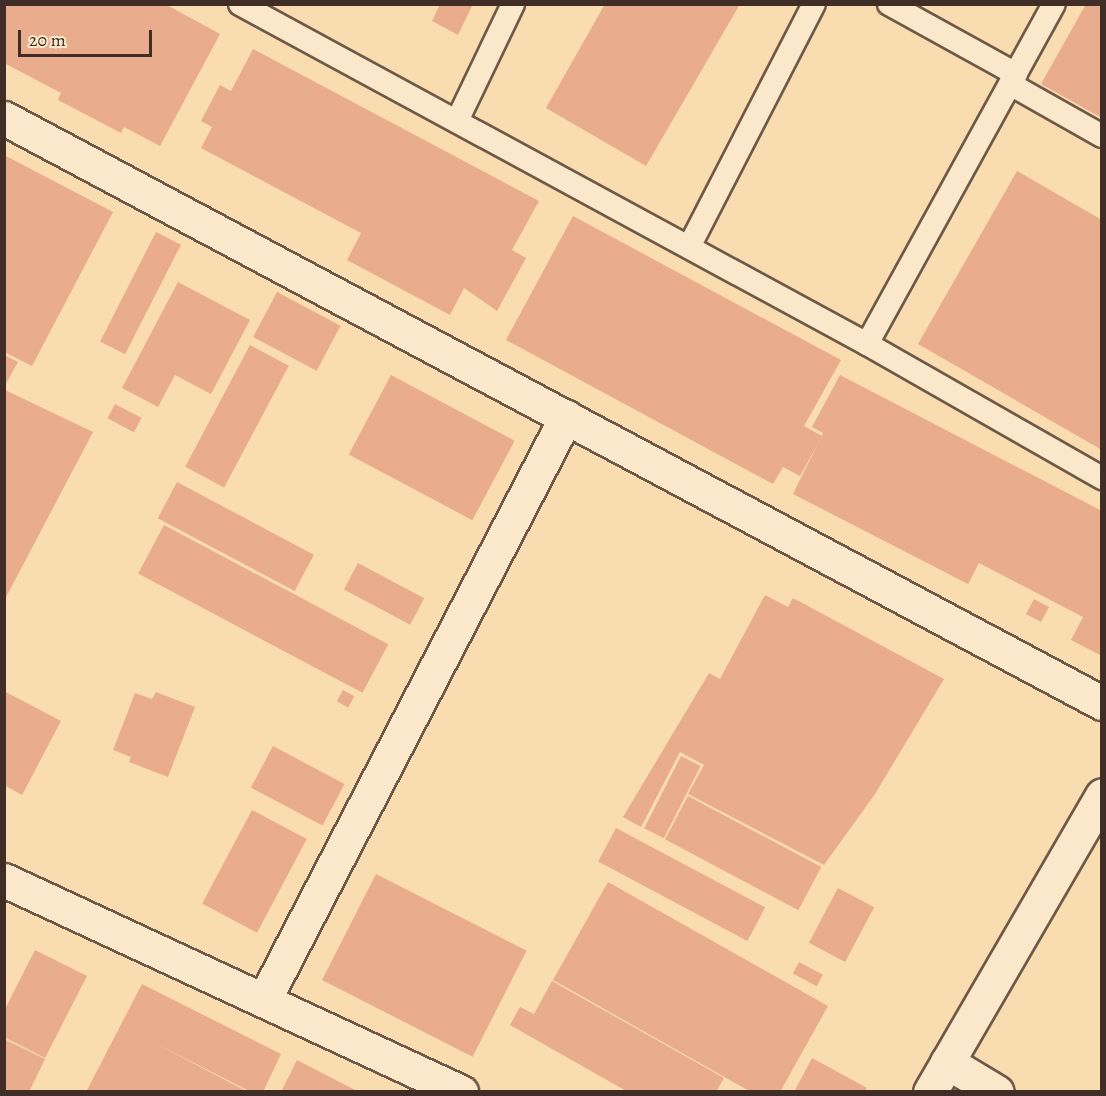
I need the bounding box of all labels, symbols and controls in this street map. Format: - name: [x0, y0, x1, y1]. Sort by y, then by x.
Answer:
- scale bar: [21, 18, 154, 56]
- text: 20 m: [29, 28, 66, 52]

